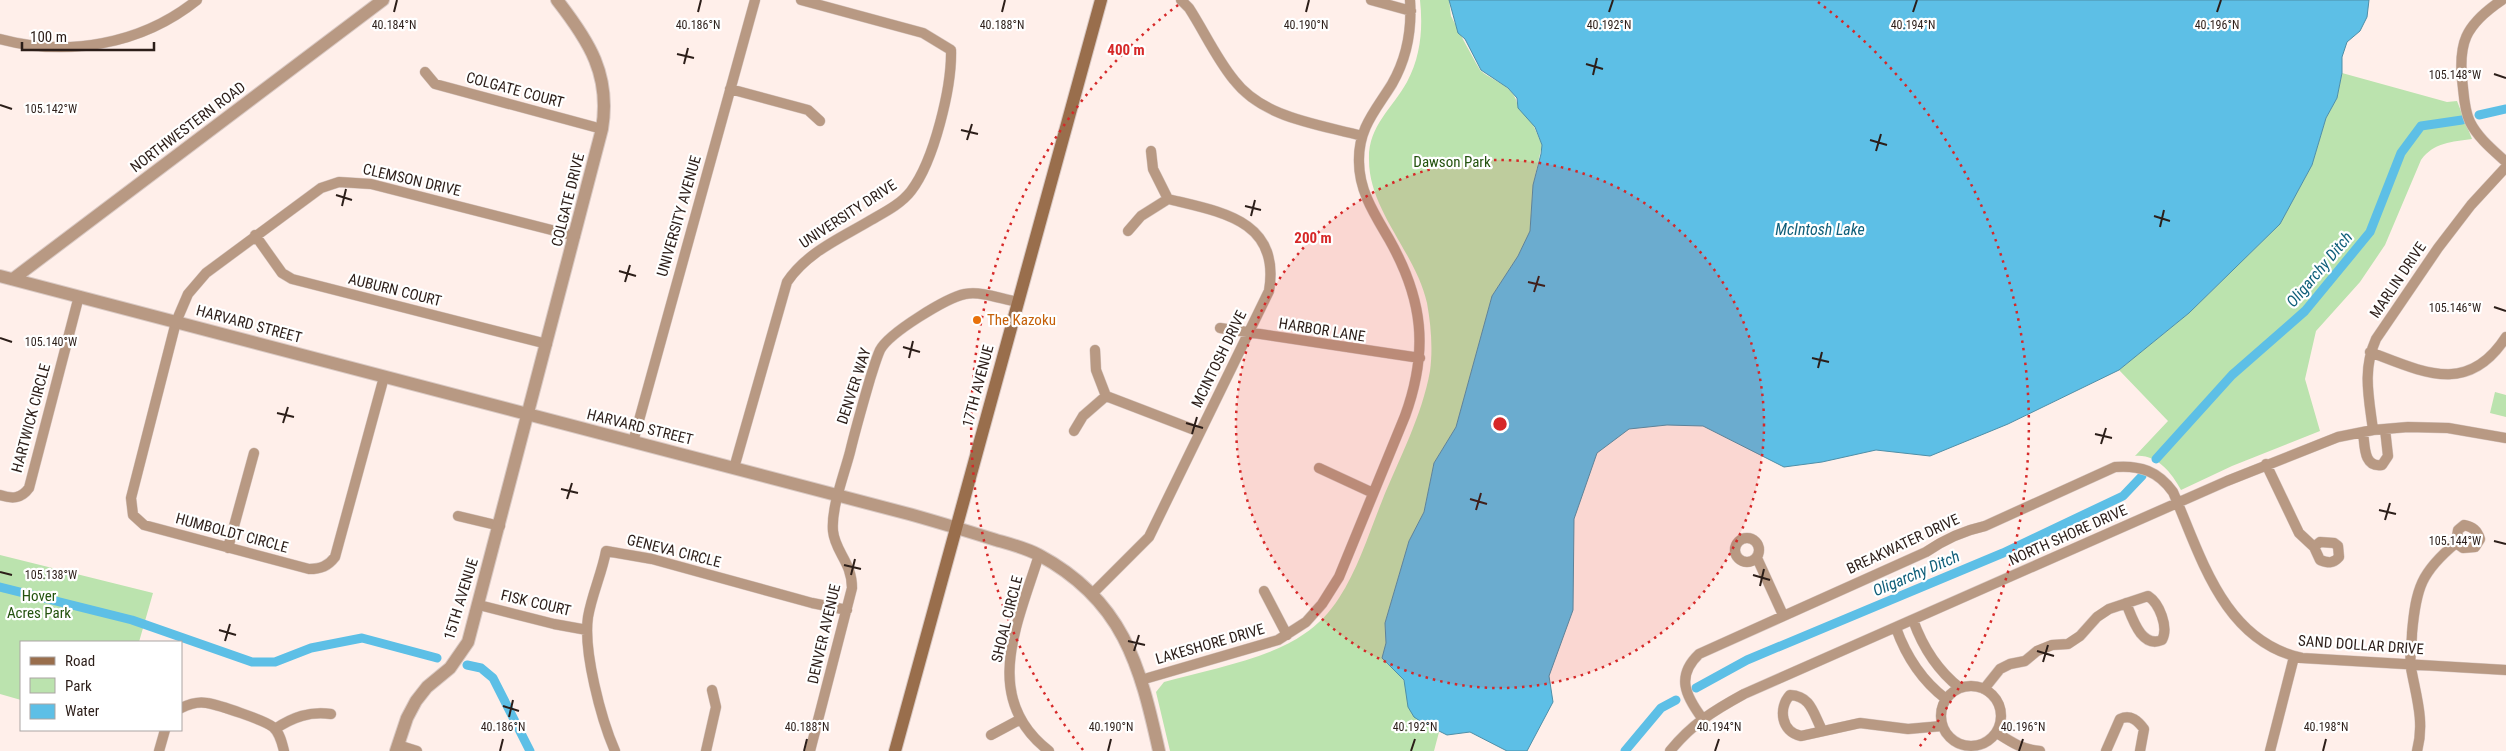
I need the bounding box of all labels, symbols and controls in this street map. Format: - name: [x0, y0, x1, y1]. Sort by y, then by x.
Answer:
- text: 40.184°N: [372, 18, 416, 32]
- text: 40.186°N: [676, 18, 720, 32]
- text: 40.188°N: [980, 18, 1024, 32]
- text: 40.190°N: [1284, 18, 1328, 32]
- text: 40.192°N: [1587, 18, 1631, 32]
- text: 40.194°N: [1891, 18, 1935, 32]
- text: 40.196°N: [2195, 18, 2239, 32]
- scale bar: [22, 20, 155, 52]
- text: 100 m: [30, 28, 67, 46]
- text: 400 m: [1107, 41, 1145, 59]
- street label: COLGATE COURT: [464, 68, 566, 112]
- text: 105.148°W: [2429, 68, 2481, 82]
- street label: NORTHWESTERN ROAD: [127, 78, 249, 176]
- text: 105.142°W: [25, 102, 77, 116]
- street label: COLGATE DRIVE: [548, 151, 588, 249]
- street label: UNIVERSITY AVENUE: [653, 153, 705, 279]
- park label: Dawson Park: [1413, 153, 1491, 171]
- street label: CLEMSON DRIVE: [361, 160, 463, 200]
- street label: UNIVERSITY DRIVE: [796, 176, 900, 252]
- water label: McIntosh Lake: [1775, 220, 1865, 239]
- water label: Oligarchy Ditch: [2282, 228, 2356, 311]
- text: 200 m: [1294, 229, 1332, 247]
- street label: MARLIN DRIVE: [2366, 239, 2430, 321]
- street label: AUBURN COURT: [347, 270, 444, 310]
- street label: HARVARD STREET: [194, 301, 304, 347]
- text: 105.146°W: [2429, 301, 2481, 315]
- street label: MCINTOSH DRIVE: [1188, 307, 1250, 411]
- place label: The Kazoku: [987, 311, 1056, 329]
- marker: The Kazoku: [971, 314, 983, 326]
- street label: HARBOR LANE: [1277, 314, 1367, 346]
- text: 105.140°W: [25, 335, 77, 349]
- street label: 17TH AVENUE: [958, 343, 998, 429]
- street label: DENVER WAY: [833, 345, 875, 427]
- street label: HARTWICK CIRCLE: [8, 362, 54, 474]
- street label: HARVARD STREET: [585, 405, 695, 449]
- centre of rings: [1491, 415, 1509, 433]
- street label: NORTH SHORE DRIVE: [2006, 501, 2130, 569]
- street label: HUMBOLDT CIRCLE: [174, 509, 290, 557]
- street label: BREAKWATER DRIVE: [1844, 510, 1962, 578]
- street label: GENEVA CIRCLE: [625, 531, 723, 571]
- text: 105.144°W: [2429, 534, 2481, 548]
- water label: Oligarchy Ditch: [1870, 547, 1963, 600]
- street label: 15TH AVENUE: [440, 556, 482, 642]
- text: 105.138°W: [25, 568, 77, 582]
- street label: SHOAL CIRCLE: [988, 574, 1026, 664]
- street label: DENVER AVENUE: [804, 582, 844, 686]
- street label: FISK COURT: [499, 586, 573, 620]
- park label: Hover Acres Park: [7, 587, 71, 622]
- street label: LAKESHORE DRIVE: [1153, 620, 1267, 668]
- street label: SAND DOLLAR DRIVE: [2298, 632, 2424, 658]
- legend: [20, 641, 182, 731]
- text: Road: [65, 652, 95, 670]
- text: Park: [65, 677, 92, 695]
- text: Water: [65, 702, 100, 720]
- text: 40.186°N: [481, 720, 525, 734]
- text: 40.188°N: [785, 720, 829, 734]
- text: 40.190°N: [1089, 720, 1133, 734]
- text: 40.192°N: [1393, 720, 1437, 734]
- text: 40.194°N: [1697, 720, 1741, 734]
- text: 40.196°N: [2001, 720, 2045, 734]
- text: 40.198°N: [2304, 720, 2348, 734]

